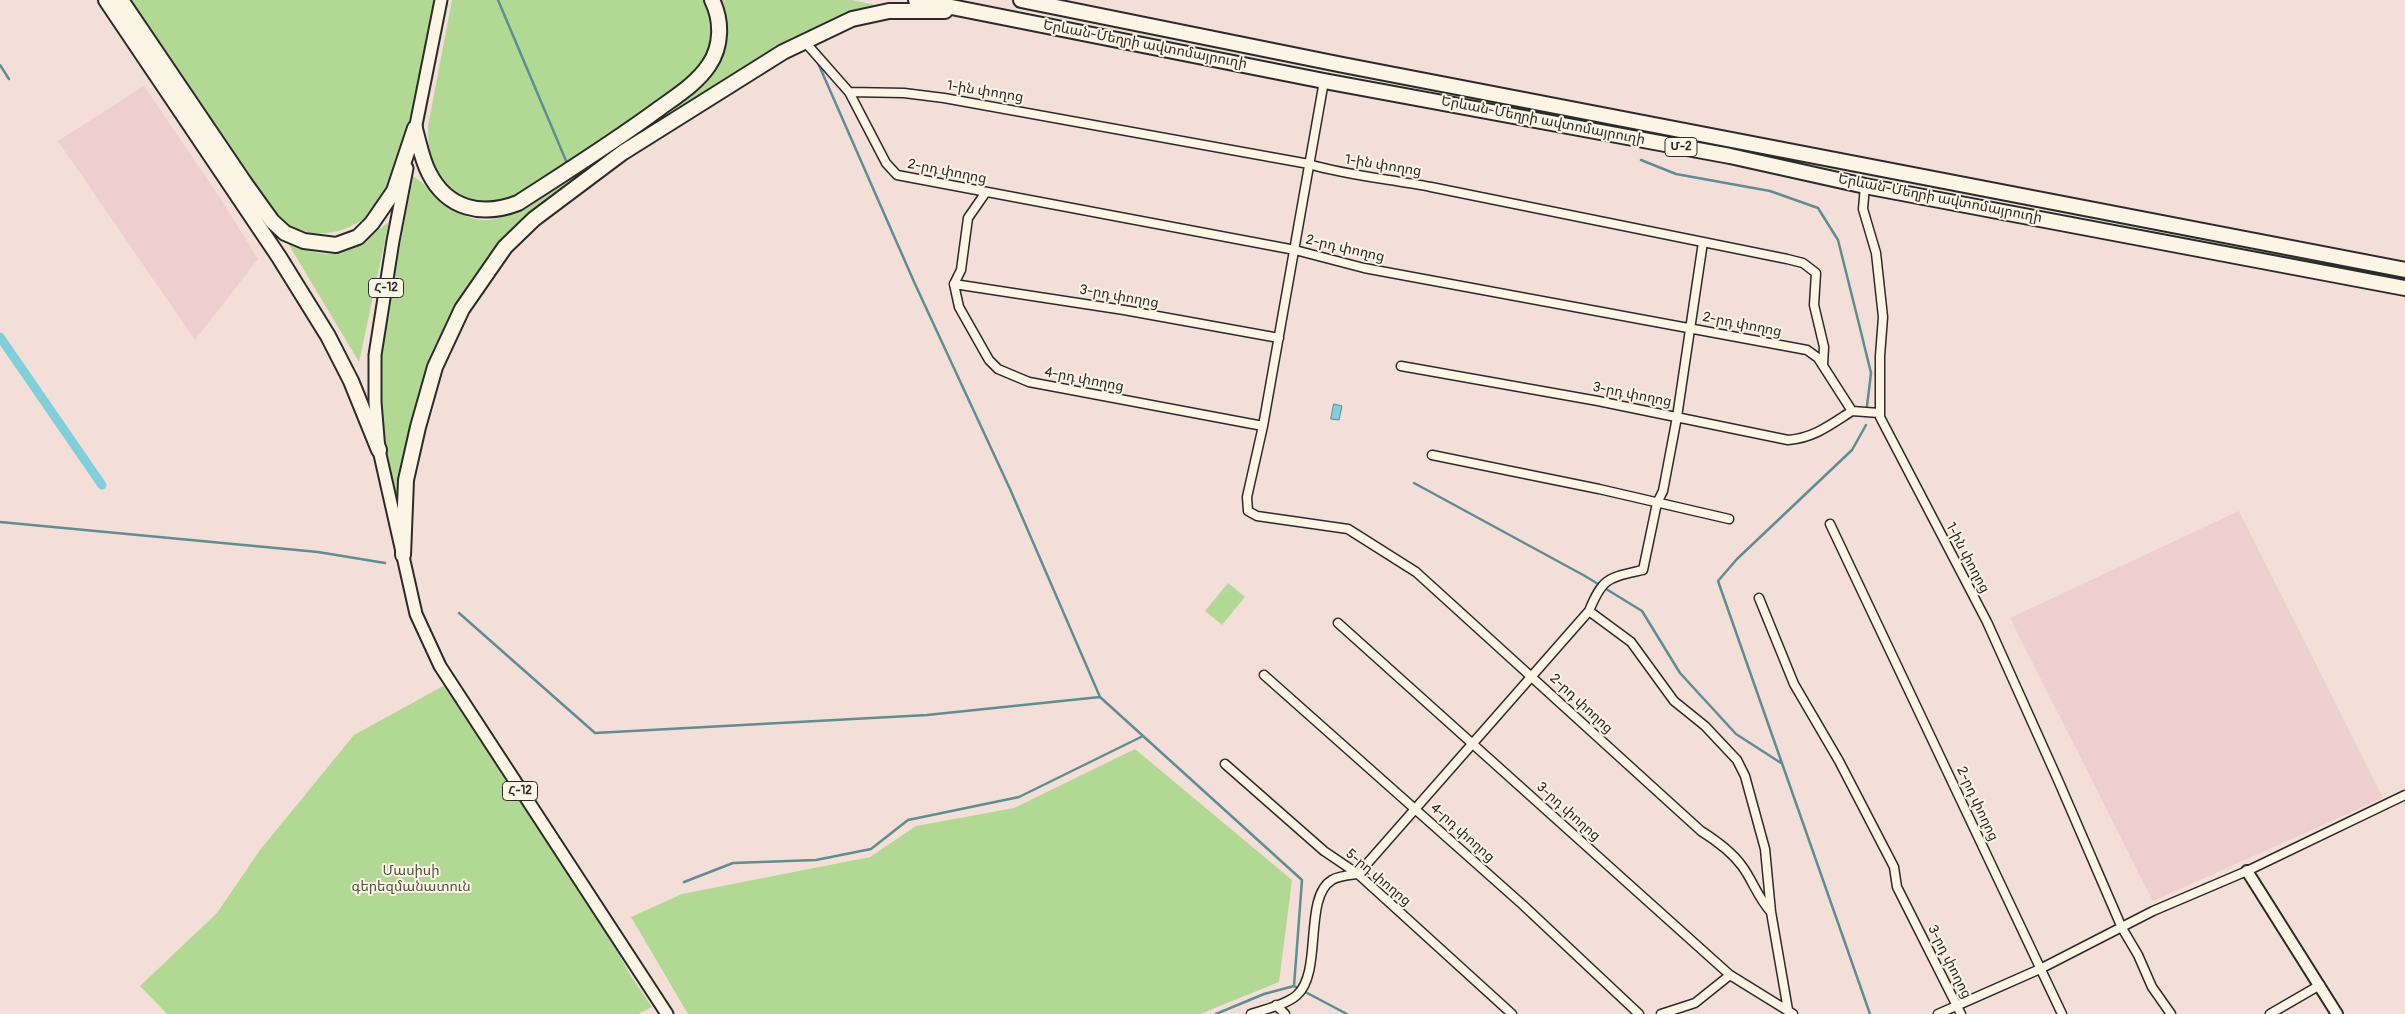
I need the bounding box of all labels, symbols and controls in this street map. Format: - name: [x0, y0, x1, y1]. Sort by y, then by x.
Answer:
- street label: Երևան-Մեղրի ավտոմայրուղի: [1042, 17, 1248, 73]
- street label: 1-ին փողոց: [945, 78, 1025, 106]
- street label: Երևան-Մեղրի ավտոմայրուղի: [1440, 93, 1646, 149]
- road number: Մ-2: [1665, 138, 1697, 156]
- street label: 1-ին փողոց: [1343, 152, 1423, 180]
- street label: 2-րդ փողոց: [906, 156, 988, 188]
- street label: Երևան-Մեղրի ավտոմայրուղի: [1837, 171, 2043, 227]
- street label: 2-րդ փողոց: [1304, 232, 1386, 266]
- road number: Հ-12: [368, 278, 404, 298]
- street label: 3-րդ փողոց: [1078, 282, 1160, 312]
- street label: 2-րդ փողոց: [1701, 309, 1783, 341]
- street label: 4-րդ փողոց: [1043, 364, 1125, 396]
- street label: 3-րդ փողոց: [1591, 379, 1673, 411]
- street label: 1-ին փողոց: [1941, 520, 1993, 596]
- street label: 2-րդ փողոց: [1546, 670, 1616, 738]
- street label: 2-րդ փողոց: [1952, 764, 2002, 844]
- street label: 3-րդ փողոց: [1533, 779, 1603, 845]
- road number: Հ-12: [502, 781, 538, 800]
- street label: 4-րդ փողոց: [1426, 800, 1498, 866]
- street label: 5-րդ փողոց: [1342, 846, 1414, 910]
- park label: Մասիսի գերեզմանատուն: [351, 863, 471, 896]
- street label: 3-րդ փողոց: [1923, 922, 1975, 1002]

